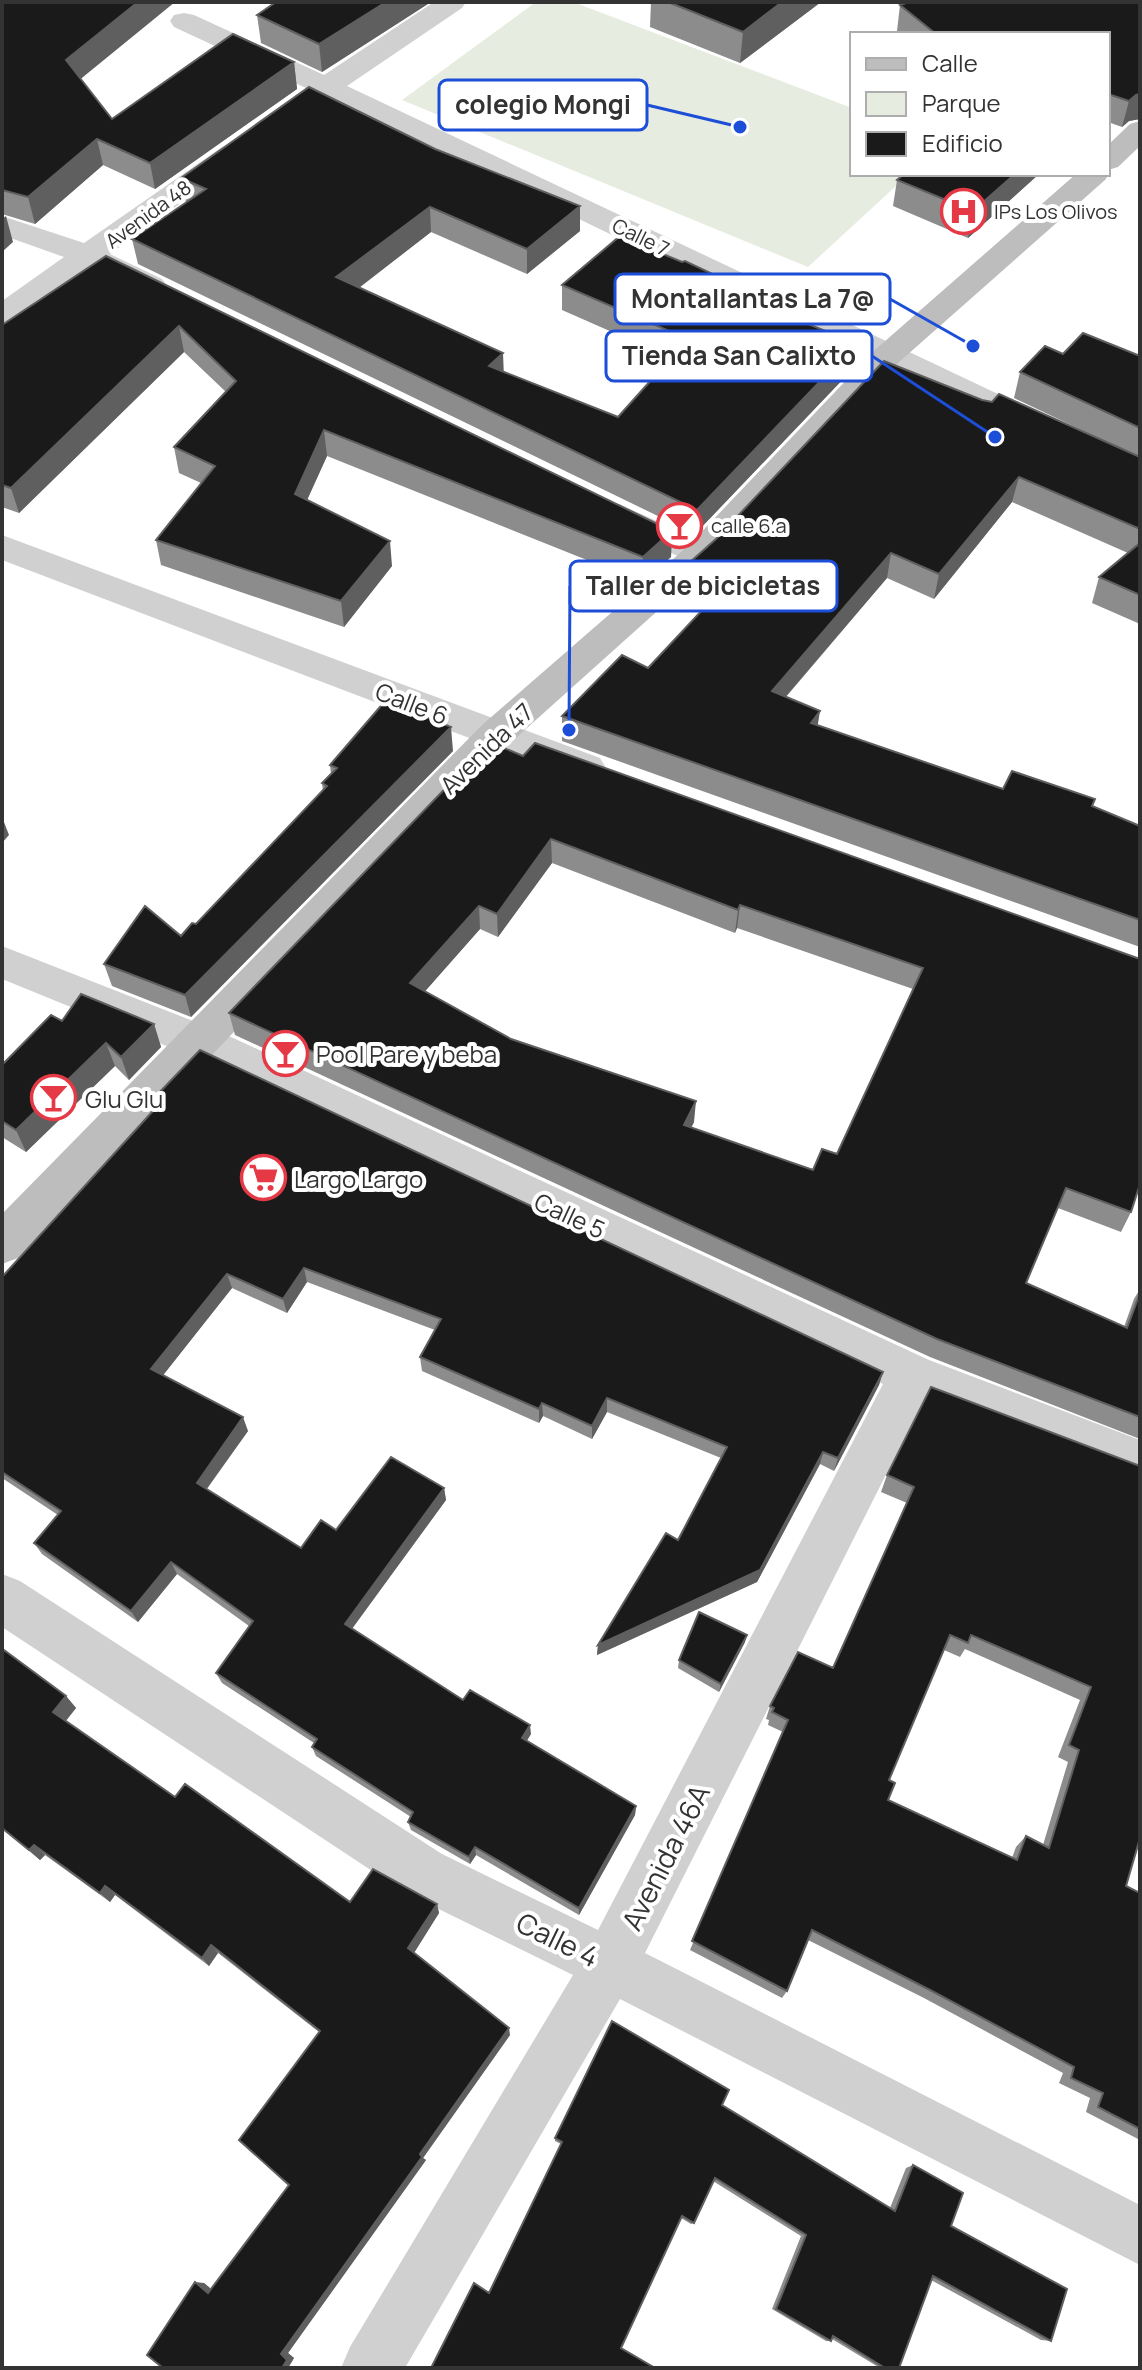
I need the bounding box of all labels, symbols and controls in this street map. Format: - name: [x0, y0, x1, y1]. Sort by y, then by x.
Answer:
- legend: [850, 32, 1110, 176]
- text: Calle: [922, 46, 978, 79]
- callout: colegio Mongi: [439, 80, 647, 130]
- text: colegio Mongi: [455, 86, 631, 122]
- text: Parque: [922, 86, 1000, 119]
- text: Edificio: [922, 126, 1003, 159]
- street label: Avenida 48: [100, 174, 196, 254]
- hospital icon: IPs Los Olivos: [939, 187, 987, 235]
- place label: IPs Los Olivos: [994, 198, 1118, 225]
- street label: Calle 7: [608, 212, 674, 262]
- callout: Montallantas La 7@: [615, 274, 890, 324]
- text: Montallantas La 7@: [631, 280, 875, 316]
- callout: Tienda San Calixto: [606, 331, 872, 381]
- text: Tienda San Calixto: [622, 337, 856, 373]
- bar icon: calle 6.a: [656, 501, 704, 549]
- place label: calle 6.a: [711, 512, 787, 539]
- callout: Taller de bicicletas: [570, 561, 837, 611]
- text: Taller de bicicletas: [586, 567, 820, 603]
- street label: Calle 6: [371, 674, 453, 732]
- street label: Avenida 47: [432, 695, 540, 801]
- bar icon: Pool Pare y beba: [261, 1029, 309, 1077]
- place label: Pool Pare y beba: [316, 1037, 497, 1070]
- bar icon: Glu Glu: [30, 1074, 78, 1122]
- place label: Glu Glu: [85, 1082, 163, 1115]
- supermarket icon: Largo Largo: [239, 1154, 287, 1202]
- place label: Largo Largo: [294, 1162, 423, 1195]
- street label: Calle 5: [529, 1184, 611, 1246]
- street label: Avenida 46A: [612, 1777, 718, 1936]
- street label: Calle 4: [511, 1903, 605, 1975]

